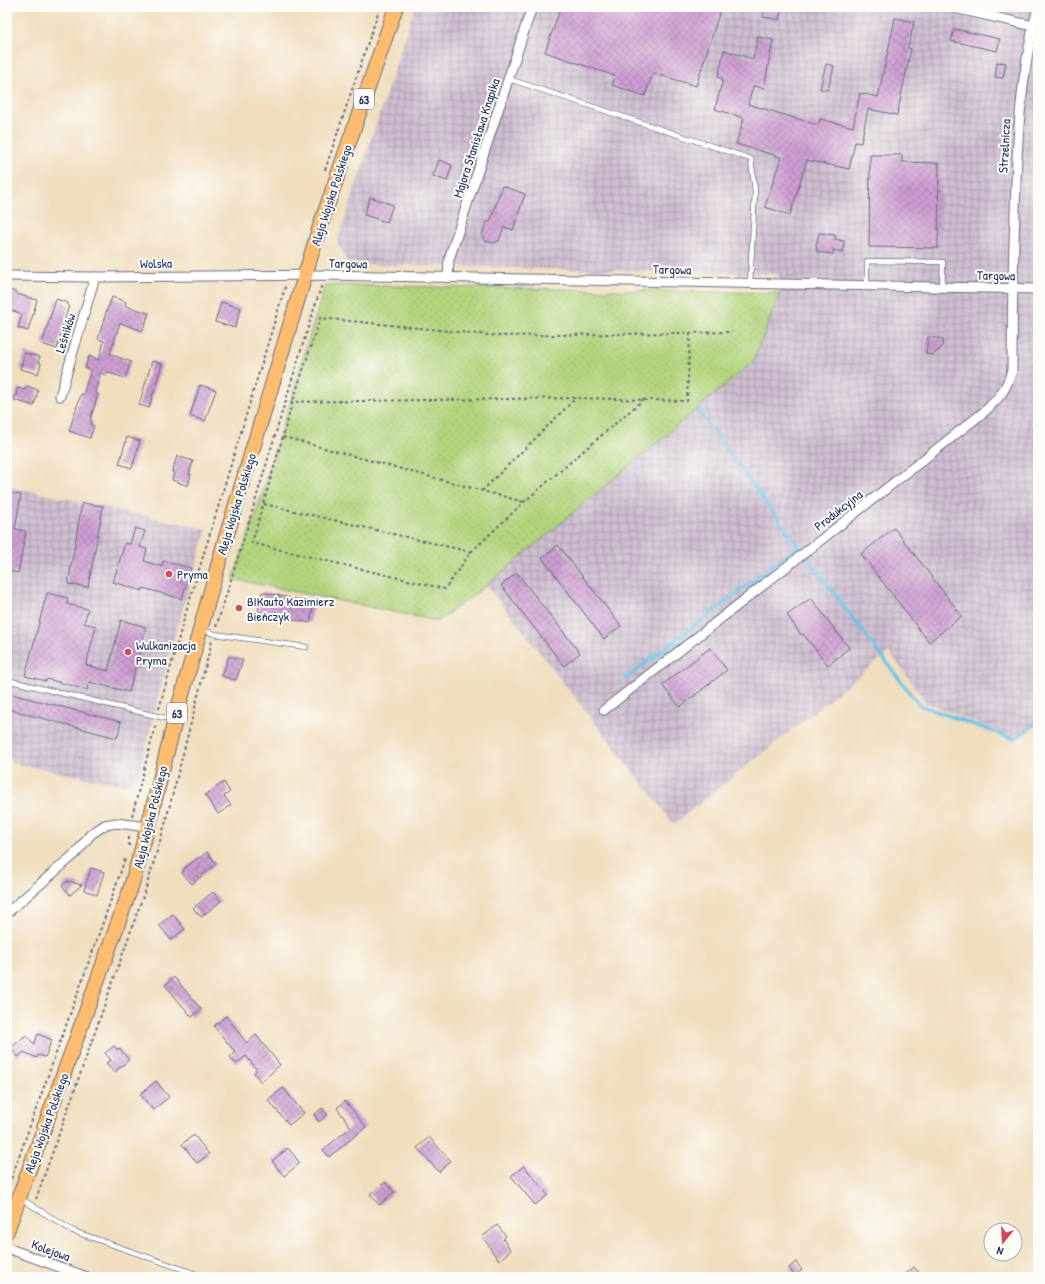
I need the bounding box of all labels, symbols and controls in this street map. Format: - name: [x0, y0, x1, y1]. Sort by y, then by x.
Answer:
- street label: Majora Stanisława Knapika: [448, 76, 504, 200]
- road number: 63: [354, 89, 374, 109]
- street label: Strzelnicza: [994, 118, 1014, 174]
- street label: Aleja Wojska Polskiego: [306, 142, 356, 248]
- street label: Wolska: [140, 254, 172, 272]
- street label: Targowa: [329, 254, 367, 272]
- street label: Targowa: [653, 260, 691, 278]
- street label: Targowa: [977, 266, 1015, 284]
- street label: Leśników: [50, 311, 80, 355]
- street label: Aleja Wojska Polskiego: [212, 451, 260, 557]
- street label: Produkcyjna: [810, 485, 866, 535]
- place label: Pryma: [177, 565, 208, 583]
- marker: Pryma: [164, 569, 174, 579]
- place label: BIKauto Kazimierz Bieńczyk: [247, 592, 335, 625]
- marker: BIKauto Kazimierz Bieńczyk: [234, 603, 244, 613]
- place label: Wulkanizacja Pryma: [136, 636, 196, 669]
- marker: Wulkanizacja Pryma: [123, 647, 133, 657]
- road number: 63: [167, 703, 187, 723]
- street label: Aleja Wojska Polskiego: [129, 764, 171, 870]
- street label: Aleja Wojska Polskiego: [20, 1070, 72, 1176]
- north arrow: [983, 1222, 1023, 1262]
- street label: Kolejowa: [29, 1235, 73, 1265]
- text: N: [995, 1244, 1005, 1259]

